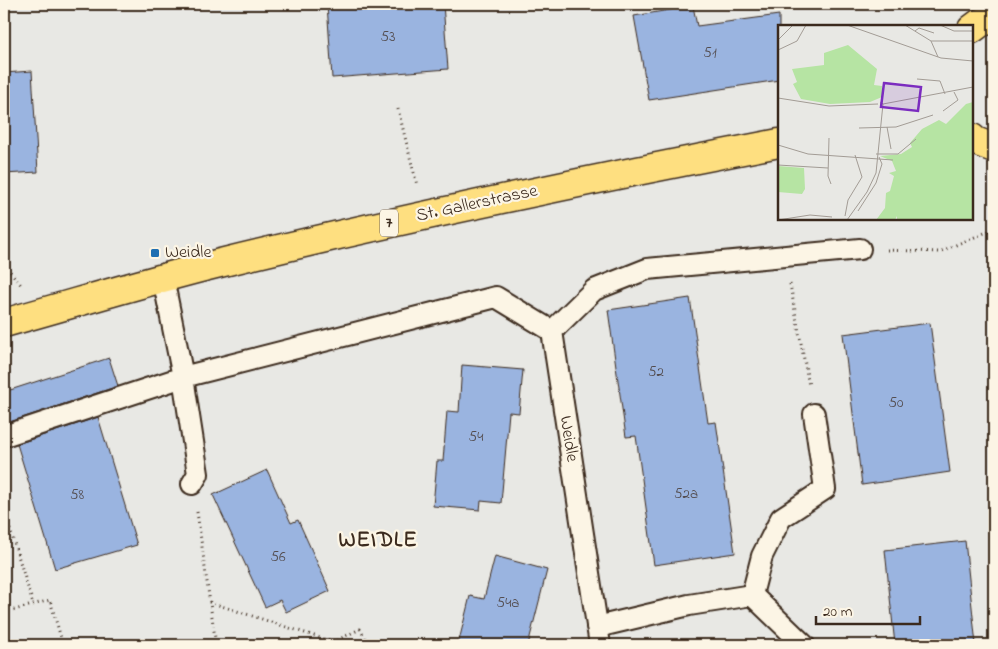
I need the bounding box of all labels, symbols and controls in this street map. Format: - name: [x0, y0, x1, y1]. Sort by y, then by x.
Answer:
- inset map: [778, 25, 973, 220]
- house number: 53: [381, 26, 395, 48]
- house number: 51: [703, 42, 717, 64]
- street label: St. Gallerstrasse: [414, 178, 541, 230]
- road number: 7: [380, 210, 398, 237]
- place label: Weidle: [165, 240, 212, 266]
- marker: Weidle: [149, 247, 161, 259]
- house number: 52: [648, 361, 665, 383]
- house number: 50: [888, 392, 904, 414]
- street label: Weidle: [552, 414, 585, 465]
- house number: 54: [469, 426, 483, 448]
- house number: 52a: [674, 483, 698, 505]
- house number: 58: [70, 484, 84, 506]
- district label: WEIDLE: [338, 525, 418, 557]
- house number: 56: [270, 546, 286, 568]
- house number: 54a: [497, 592, 519, 614]
- scale bar: [816, 594, 919, 626]
- text: 20 m: [823, 601, 853, 623]

